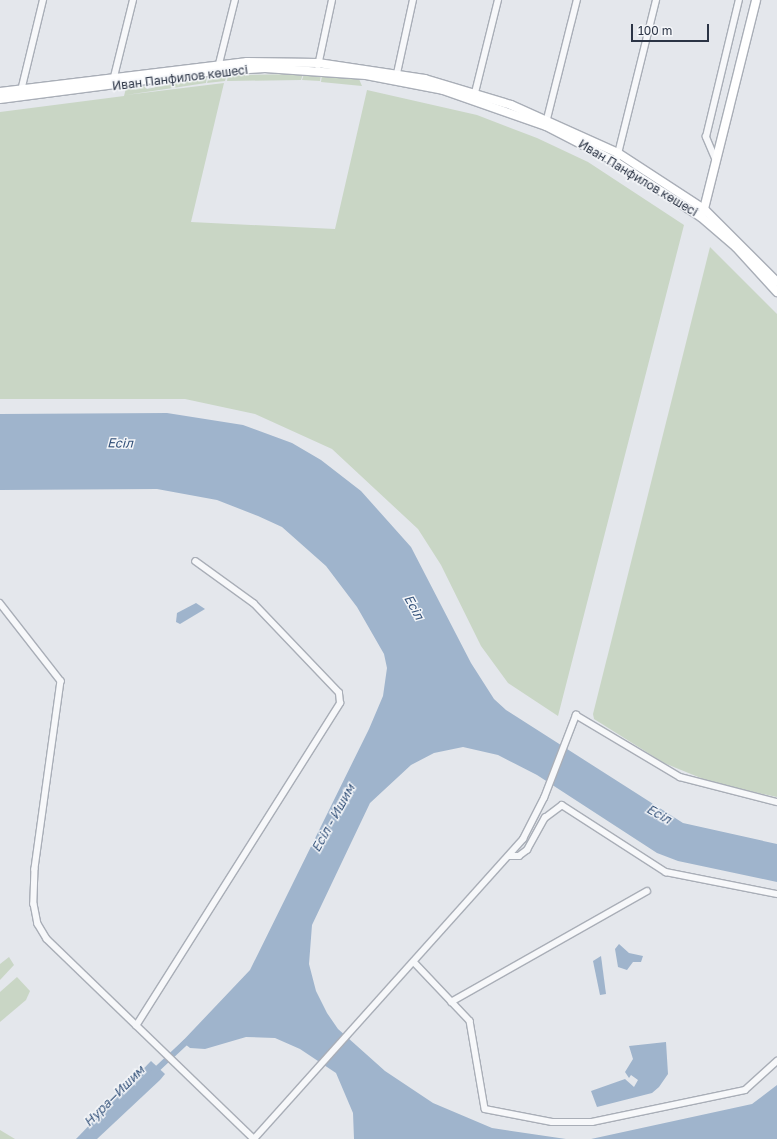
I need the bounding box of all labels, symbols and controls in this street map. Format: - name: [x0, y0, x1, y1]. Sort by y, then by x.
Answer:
- scale bar: [633, 16, 711, 42]
- text: 100 m: [638, 23, 672, 38]
- street label: Иван Панфилов көшесі: [111, 63, 249, 93]
- street label: Иван Панфилов көшесі: [576, 137, 700, 219]
- water label: Есіл: [107, 435, 133, 451]
- water label: Есіл: [401, 592, 427, 622]
- water label: Есіл - Ишим: [308, 781, 358, 855]
- water label: Есіл: [644, 801, 674, 827]
- water label: Нура—Ишим: [80, 1062, 148, 1130]

